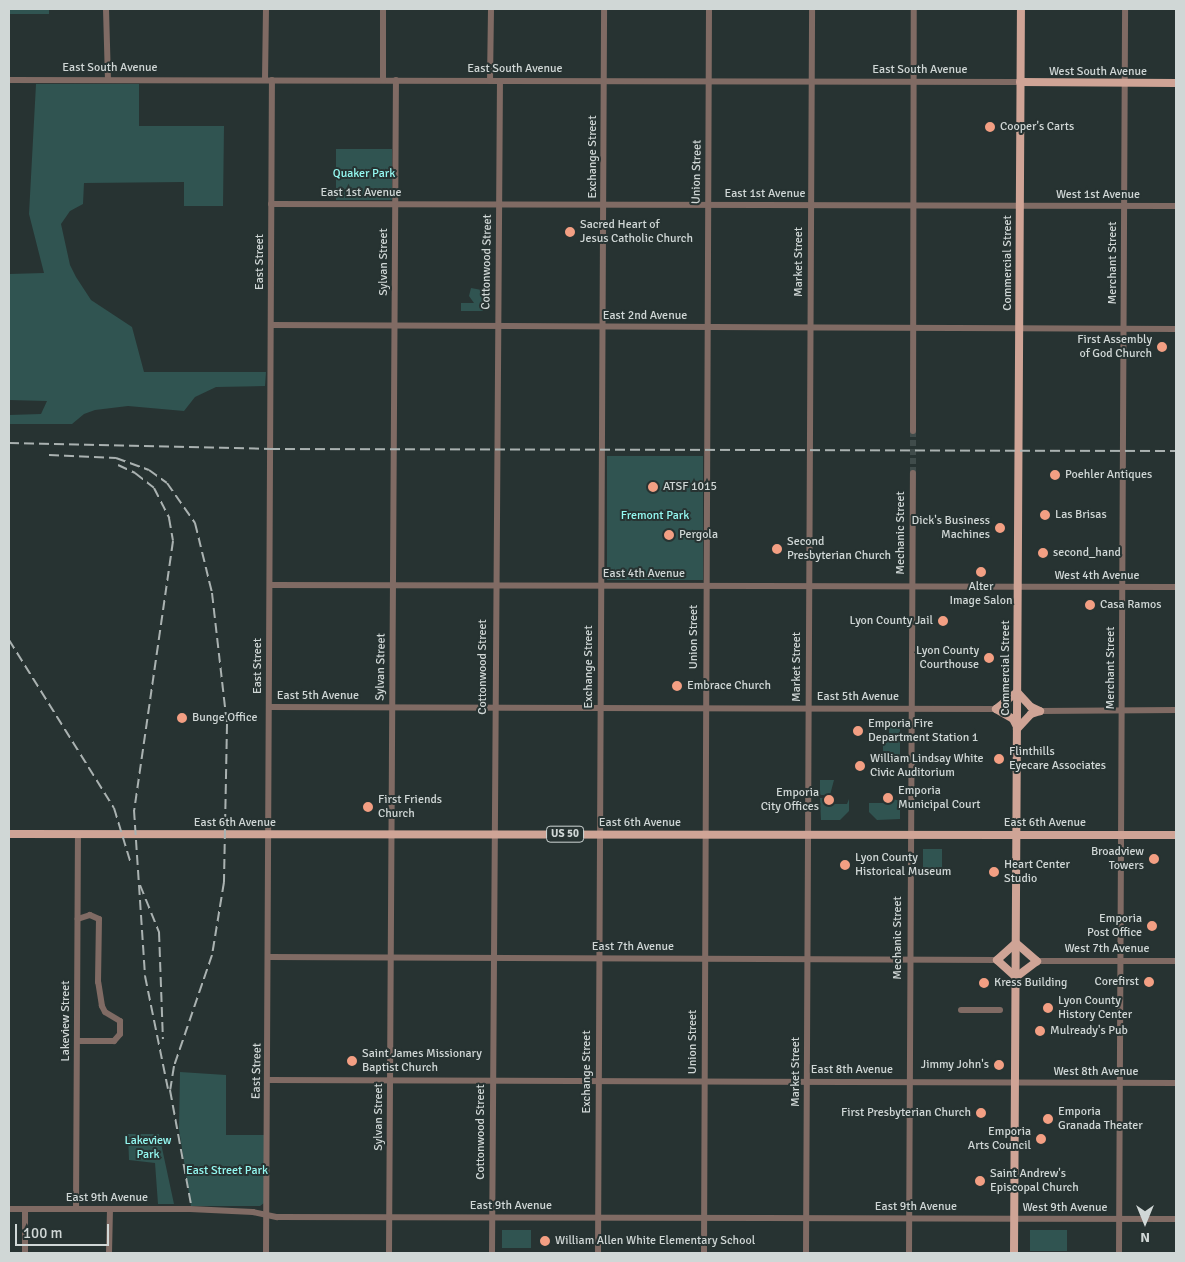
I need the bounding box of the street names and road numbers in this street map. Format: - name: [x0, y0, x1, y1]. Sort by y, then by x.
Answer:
- street label: East South Avenue: [62, 61, 158, 75]
- street label: East South Avenue: [467, 62, 563, 76]
- street label: East South Avenue: [872, 63, 968, 77]
- street label: West South Avenue: [1049, 65, 1147, 79]
- street label: Exchange Street: [586, 115, 600, 199]
- street label: Union Street: [689, 140, 705, 204]
- street label: East 1st Avenue: [321, 186, 401, 200]
- street label: East 1st Avenue: [725, 187, 805, 201]
- street label: West 1st Avenue: [1056, 188, 1140, 202]
- street label: Cottonwood Street: [479, 214, 495, 310]
- street label: Commercial Street: [1001, 215, 1015, 311]
- street label: Merchant Street: [1106, 222, 1120, 304]
- street label: Market Street: [792, 227, 806, 297]
- street label: Sylvan Street: [377, 228, 391, 296]
- street label: East Street: [253, 234, 267, 290]
- street label: East 2nd Avenue: [603, 309, 687, 323]
- street label: Mechanic Street: [894, 491, 908, 575]
- street label: East 4th Avenue: [603, 567, 685, 581]
- street label: West 4th Avenue: [1054, 569, 1140, 583]
- street label: Union Street: [687, 605, 701, 669]
- street label: Cottonwood Street: [476, 619, 490, 715]
- street label: Commercial Street: [999, 620, 1013, 716]
- street label: Exchange Street: [582, 625, 596, 709]
- street label: Merchant Street: [1104, 627, 1118, 709]
- street label: Market Street: [790, 632, 804, 702]
- street label: Sylvan Street: [373, 633, 389, 701]
- street label: East Street: [251, 638, 265, 694]
- street label: East 5th Avenue: [277, 689, 359, 703]
- street label: East 5th Avenue: [817, 690, 899, 704]
- street label: East 6th Avenue: [194, 816, 276, 830]
- street label: East 6th Avenue: [599, 816, 681, 830]
- street label: East 6th Avenue: [1004, 816, 1086, 830]
- road number: US 50: [545, 826, 585, 842]
- street label: Mechanic Street: [891, 896, 905, 980]
- street label: East 7th Avenue: [592, 940, 674, 954]
- street label: West 7th Avenue: [1064, 942, 1150, 956]
- street label: Lakeview Street: [59, 981, 73, 1061]
- street label: Union Street: [686, 1010, 700, 1074]
- street label: Exchange Street: [580, 1030, 594, 1114]
- street label: Market Street: [789, 1037, 803, 1107]
- street label: East Street: [249, 1043, 265, 1099]
- street label: East 8th Avenue: [811, 1063, 893, 1077]
- street label: West 8th Avenue: [1053, 1065, 1139, 1079]
- street label: Sylvan Street: [372, 1083, 386, 1151]
- street label: Cottonwood Street: [474, 1084, 488, 1180]
- street label: East 9th Avenue: [66, 1191, 148, 1205]
- street label: East 9th Avenue: [470, 1199, 552, 1213]
- street label: East 9th Avenue: [875, 1200, 957, 1214]
- street label: West 9th Avenue: [1022, 1201, 1108, 1215]

